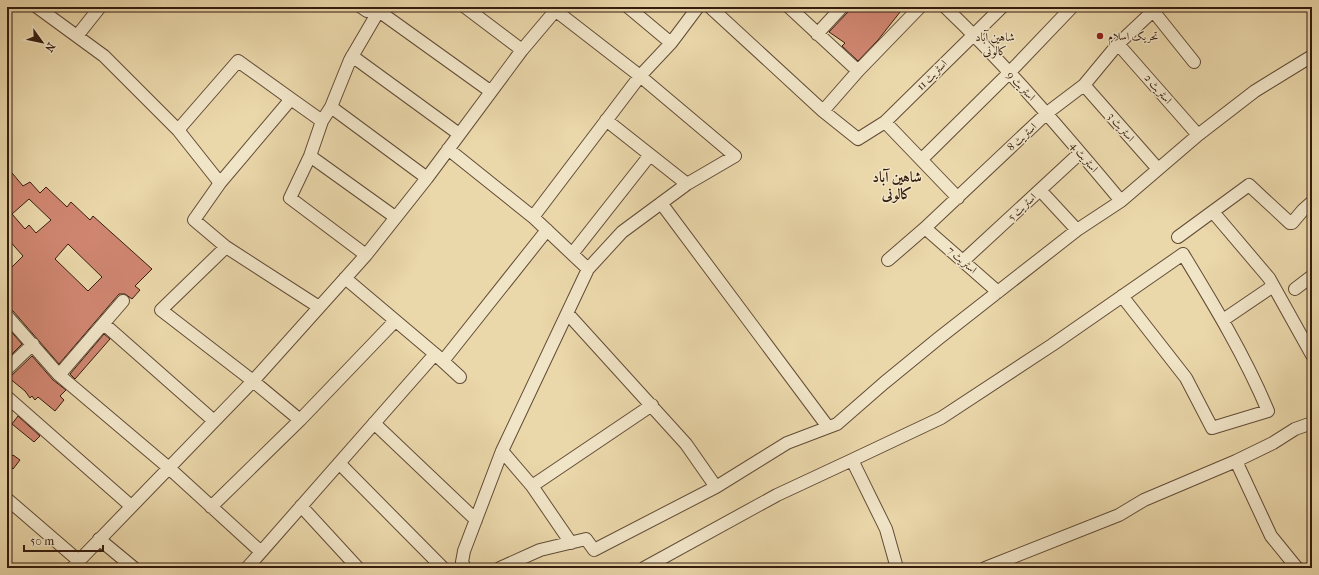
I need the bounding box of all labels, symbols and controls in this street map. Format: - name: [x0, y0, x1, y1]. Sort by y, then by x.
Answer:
- north arrow: [22, 22, 62, 62]
- district label: شاہین آباد کالونی: [975, 29, 1015, 59]
- place label: تحریک اسلام: [1108, 30, 1158, 46]
- marker: تحریک اسلام: [1095, 31, 1105, 41]
- text: N: [42, 40, 58, 55]
- street label: اسٹریٹ 11: [914, 57, 950, 93]
- street label: اسٹریٹ 9: [1004, 69, 1038, 103]
- street label: اسٹریٹ 2: [1142, 71, 1174, 107]
- street label: اسٹریٹ 3: [1105, 110, 1137, 144]
- street label: اسٹریٹ 8: [1005, 120, 1039, 154]
- street label: اسٹریٹ 4: [1067, 139, 1101, 175]
- district label: شاہین آباد کالونی: [872, 168, 922, 203]
- street label: اسٹریٹ 5: [1005, 190, 1039, 224]
- street label: اسٹریٹ 7: [945, 244, 979, 276]
- scale bar: [24, 527, 103, 553]
- text: 50 m: [30, 534, 54, 548]

